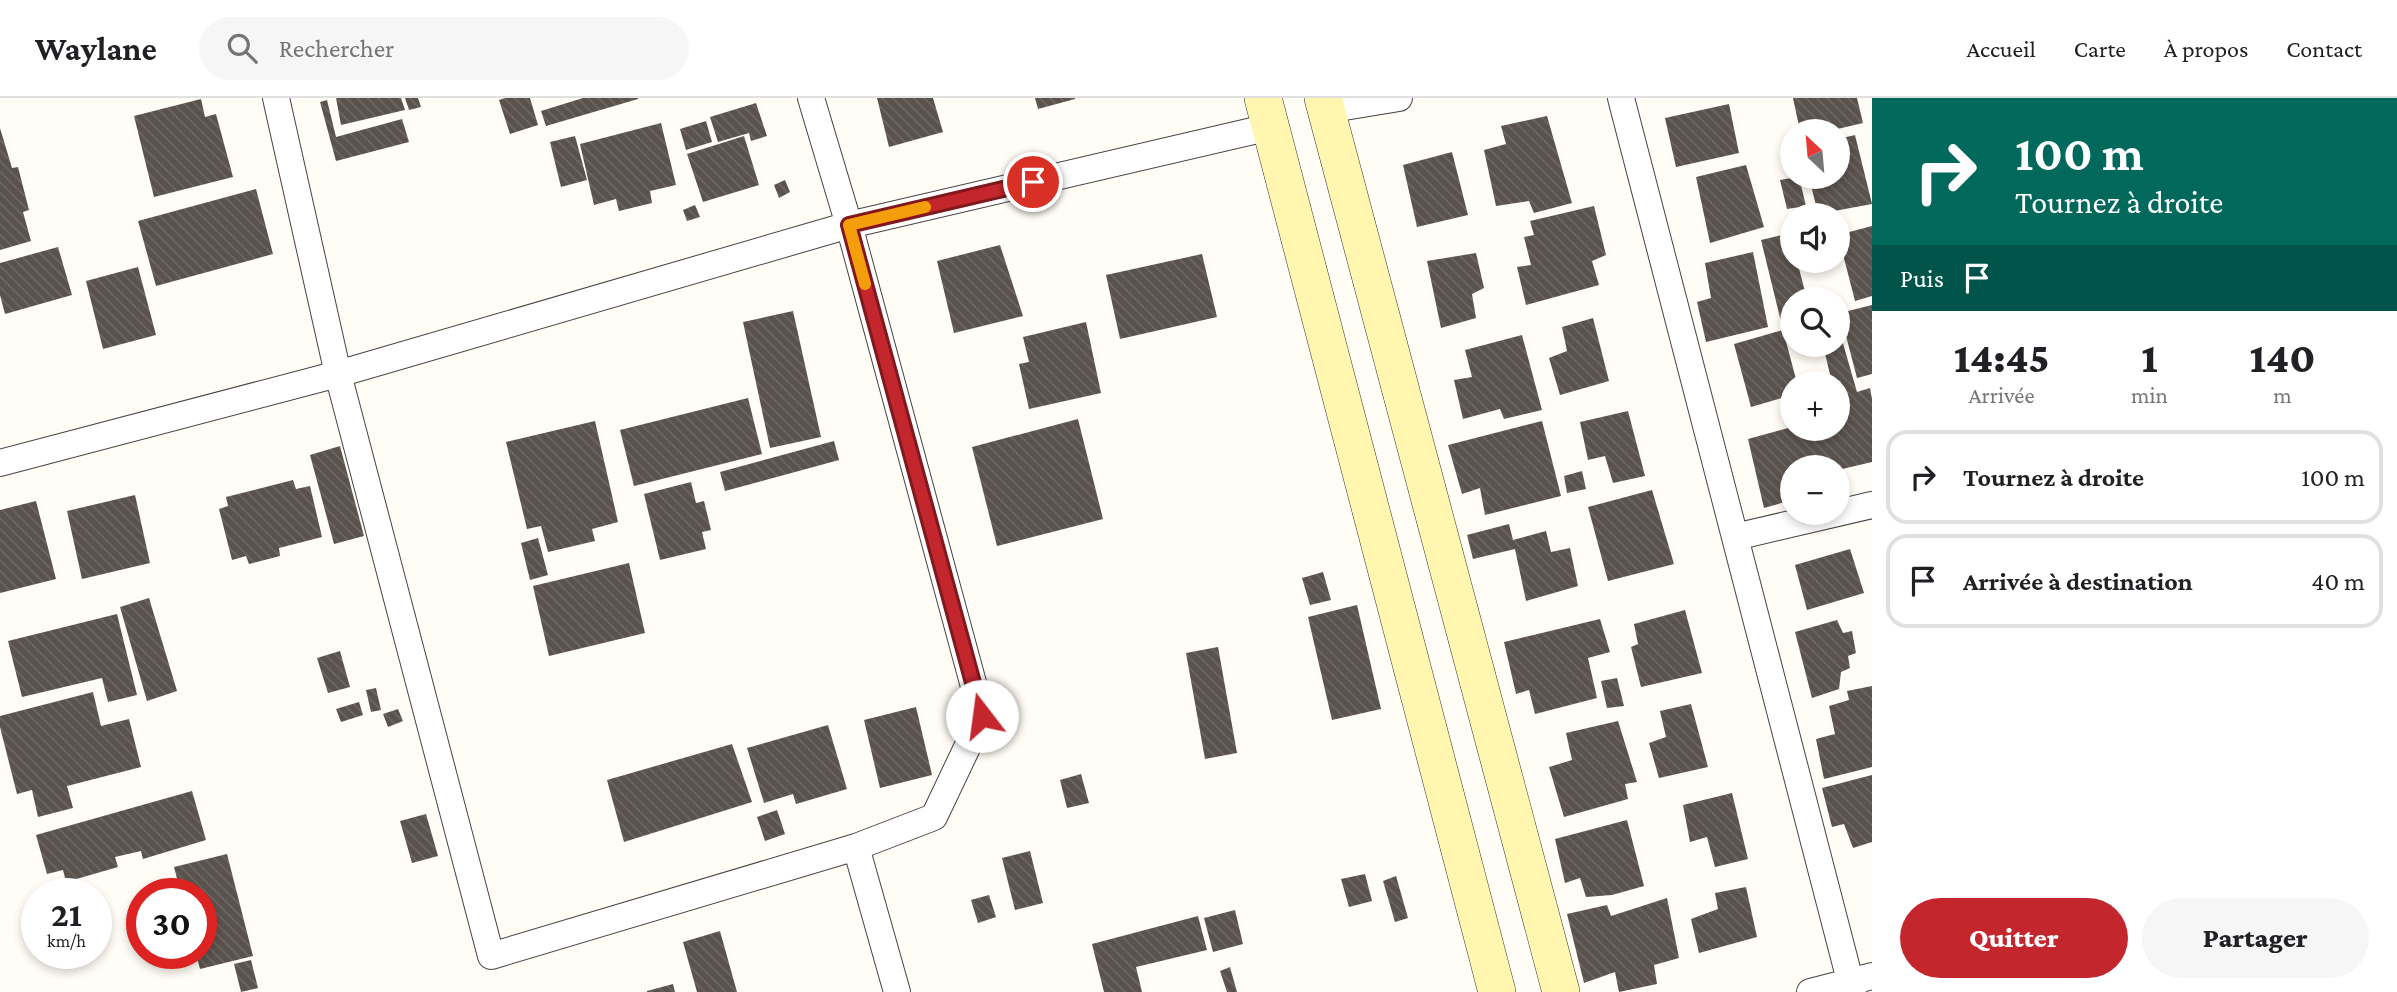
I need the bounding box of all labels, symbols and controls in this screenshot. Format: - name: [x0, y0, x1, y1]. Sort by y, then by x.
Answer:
- search box: [199, 17, 689, 80]
- icon: search: [223, 29, 261, 67]
- text: Waylane: [35, 30, 157, 67]
- text: Rechercher: [279, 34, 394, 63]
- text: Accueil: [1966, 35, 2036, 62]
- text: Carte: [2074, 35, 2126, 62]
- text: À propos: [2164, 35, 2248, 62]
- text: Contact: [2286, 35, 2362, 62]
- north arrow: [1780, 119, 1850, 189]
- map controls: [1780, 119, 1850, 525]
- icon: right: [1900, 126, 1991, 217]
- text: 100 m: [2015, 126, 2144, 181]
- pin: [1003, 152, 1063, 212]
- icon: arrive: [1014, 163, 1052, 201]
- text: Tournez à droite: [2015, 184, 2223, 220]
- button: sound: [1780, 203, 1850, 273]
- icon: arrive: [1958, 259, 1996, 297]
- text: Puis: [1900, 264, 1944, 293]
- button: search: [1780, 287, 1850, 357]
- text: 14:45: [1954, 334, 2049, 381]
- text: 1: [2141, 334, 2158, 381]
- text: 140: [2250, 334, 2315, 381]
- button: +: [1780, 371, 1850, 441]
- text: Arrivée: [1969, 382, 2035, 408]
- text: min: [2131, 382, 2168, 408]
- text: m: [2273, 382, 2292, 408]
- button: −: [1780, 455, 1850, 525]
- icon: right: [1904, 458, 1942, 496]
- text: Tournez à droite: [1963, 463, 2144, 492]
- text: 100 m: [2301, 463, 2365, 492]
- icon: arrive: [1904, 562, 1942, 600]
- text: Arrivée à destination: [1963, 567, 2193, 596]
- text: 40 m: [2311, 567, 2365, 596]
- position arrow: [945, 679, 1019, 753]
- speed limit sign: 30: [126, 878, 217, 969]
- text: 21: [51, 895, 82, 934]
- button: Quitter: [1900, 898, 2128, 978]
- button: Partager: [2142, 898, 2369, 978]
- text: km/h: [47, 931, 86, 951]

